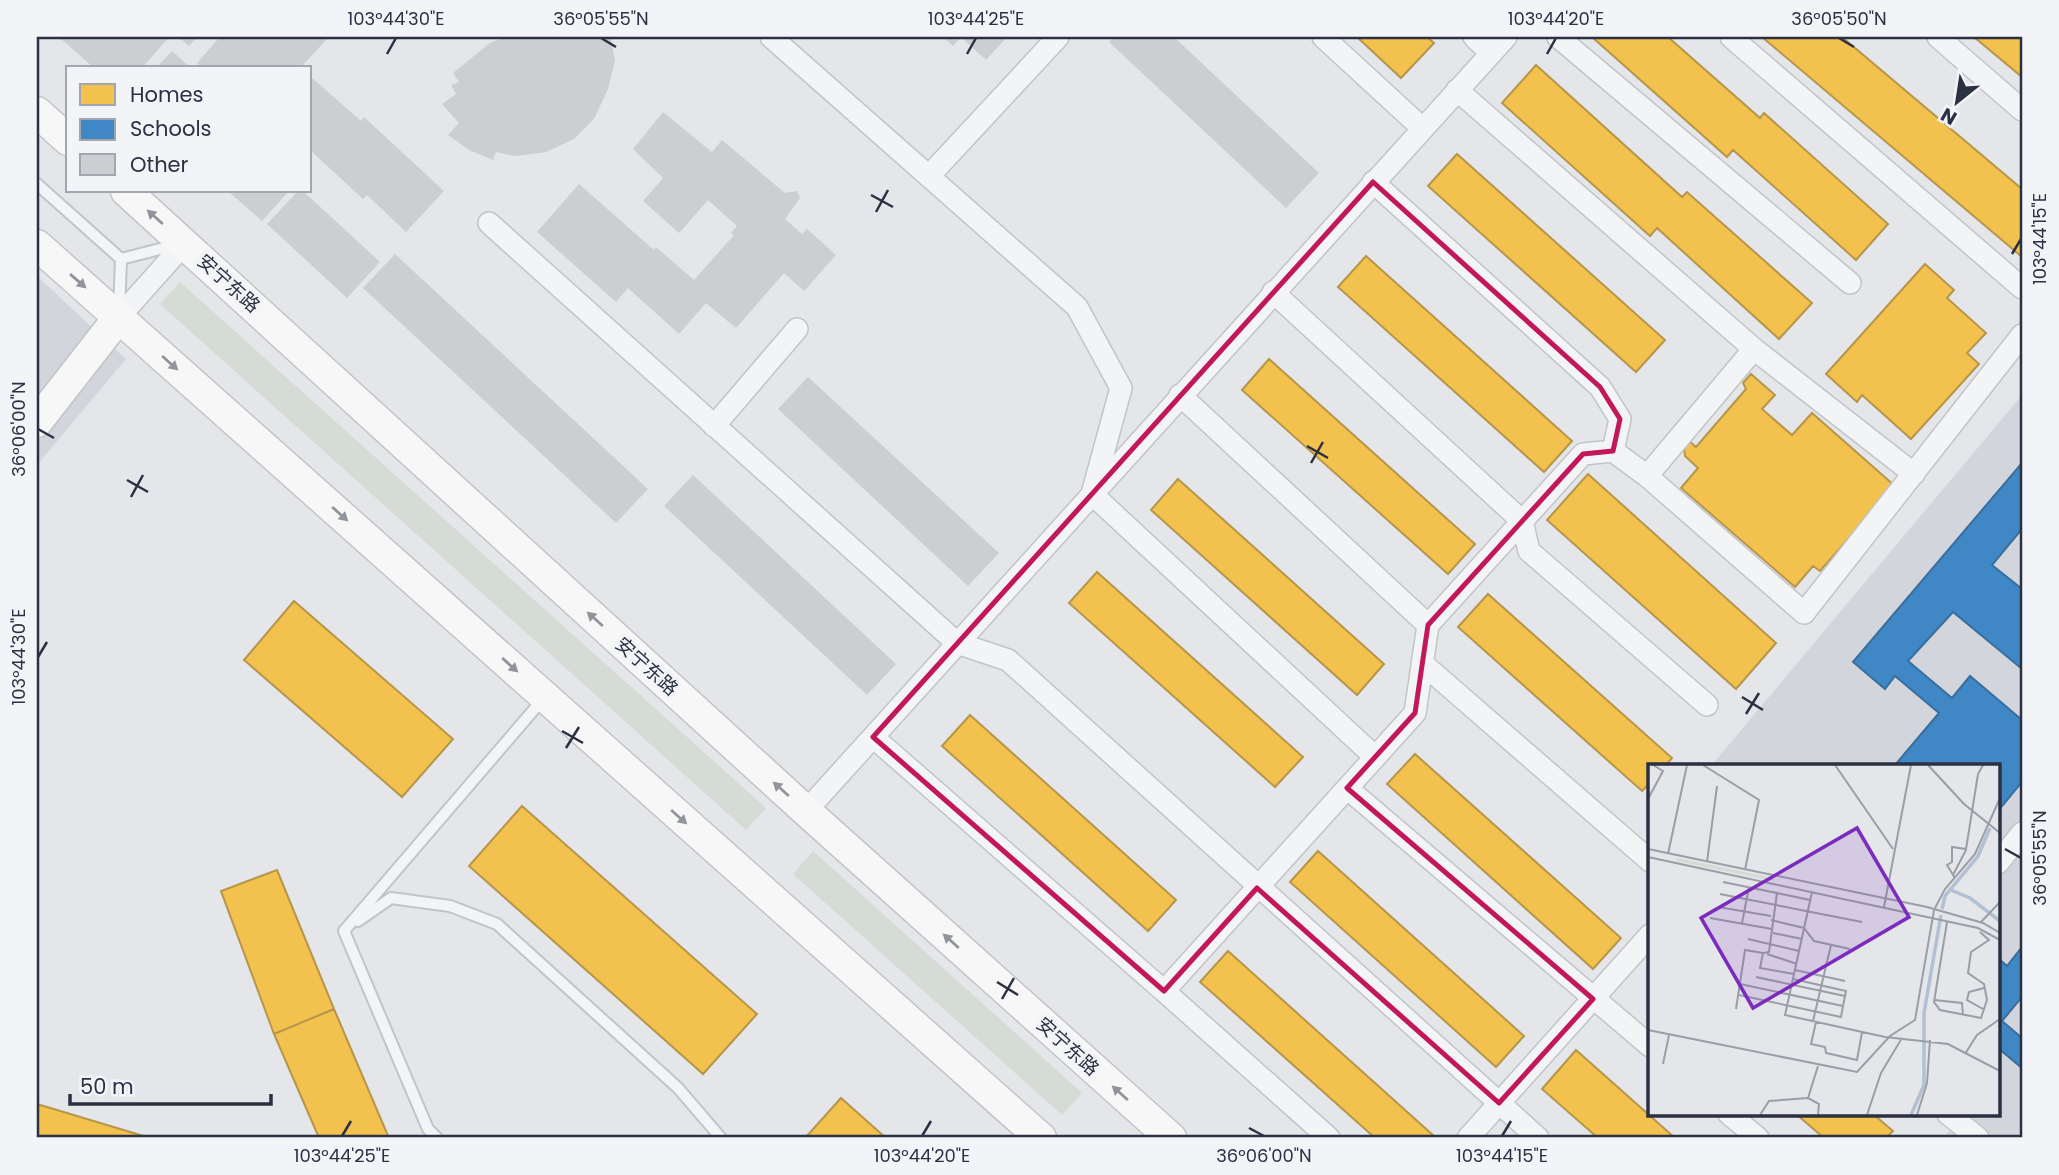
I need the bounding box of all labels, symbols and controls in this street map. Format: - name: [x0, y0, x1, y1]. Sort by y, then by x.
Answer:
- text: 103°44'30"E: [348, 6, 444, 31]
- text: 36°05'55"N: [553, 6, 649, 31]
- text: 103°44'25"E: [928, 6, 1024, 31]
- text: 103°44'20"E: [1508, 6, 1604, 31]
- text: 36°05'50"N: [1791, 6, 1887, 31]
- legend: [66, 66, 312, 192]
- north arrow: [1923, 66, 1993, 136]
- text: Homes: [130, 80, 204, 109]
- text: N: [1936, 101, 1962, 132]
- text: Schools: [130, 114, 212, 143]
- text: Other: [130, 150, 189, 179]
- text: 103°44'15"E: [2027, 193, 2052, 285]
- one-way arrow: [146, 209, 164, 225]
- street label: 安宁东路: [191, 248, 266, 319]
- one-way arrow: [69, 273, 87, 289]
- one-way arrow: [161, 355, 179, 371]
- text: 36°06'00"N: [6, 381, 31, 477]
- one-way arrow: [331, 506, 348, 521]
- text: 103°44'30"E: [6, 609, 31, 705]
- one-way arrow: [586, 611, 604, 627]
- street label: 安宁东路: [609, 631, 684, 702]
- one-way arrow: [501, 657, 518, 672]
- inset map: [1648, 764, 2000, 1116]
- one-way arrow: [772, 781, 790, 797]
- one-way arrow: [671, 808, 688, 824]
- text: 36°05'55"N: [2027, 810, 2052, 906]
- one-way arrow: [942, 933, 960, 949]
- street label: 安宁东路: [1030, 1011, 1105, 1082]
- scale bar: [70, 1063, 271, 1107]
- text: 50 m: [80, 1072, 134, 1101]
- one-way arrow: [1111, 1085, 1129, 1101]
- text: 103°44'25"E: [294, 1143, 390, 1168]
- text: 103°44'20"E: [874, 1143, 970, 1168]
- text: 36°06'00"N: [1216, 1143, 1312, 1168]
- text: 103°44'15"E: [1456, 1143, 1548, 1168]

